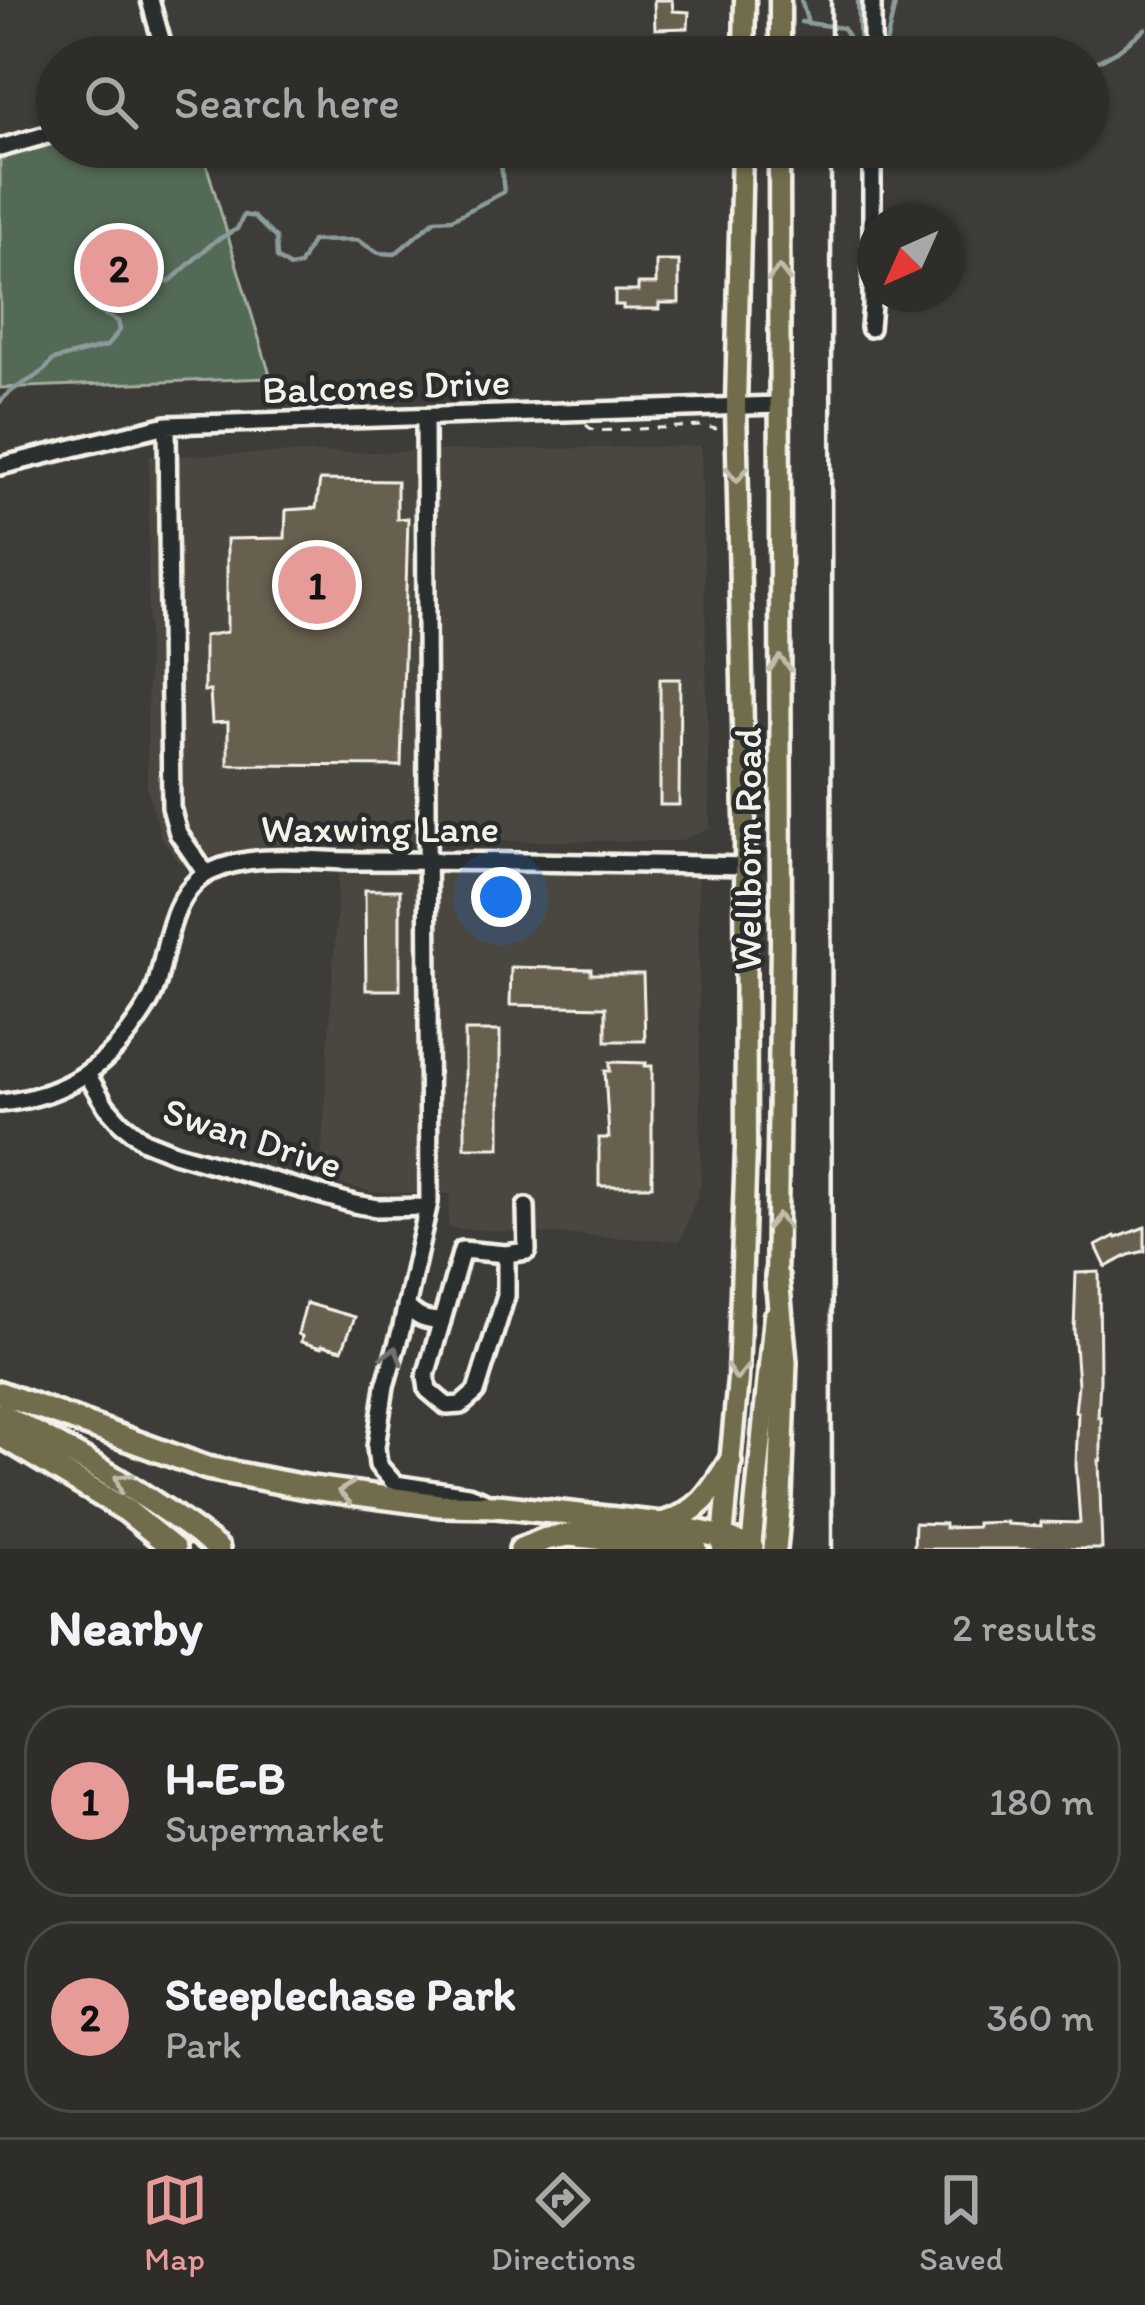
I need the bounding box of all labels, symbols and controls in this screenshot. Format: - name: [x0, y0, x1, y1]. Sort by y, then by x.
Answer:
- search box: [36, 36, 1109, 168]
- icon: search: [78, 69, 144, 135]
- text: Search here: [174, 75, 400, 129]
- north arrow: [857, 204, 965, 312]
- pin: 2: [80, 223, 158, 313]
- one-way arrow: [766, 264, 792, 282]
- street label: Balcones Drive: [261, 358, 511, 413]
- one-way arrow: [724, 465, 750, 484]
- pin: 1: [278, 540, 356, 630]
- one-way arrow: [767, 654, 793, 672]
- street label: Wellborn Road: [724, 728, 771, 970]
- street label: Waxwing Lane: [261, 805, 499, 852]
- your location: [471, 867, 531, 927]
- street label: Swan Drive: [158, 1087, 348, 1188]
- one-way arrow: [765, 1212, 791, 1230]
- one-way arrow: [379, 1345, 404, 1366]
- one-way arrow: [725, 1363, 751, 1382]
- one-way arrow: [114, 1473, 136, 1495]
- one-way arrow: [336, 1480, 356, 1506]
- text: Nearby: [48, 1597, 203, 1658]
- text: 2 results: [952, 1604, 1097, 1651]
- text: H-E-B: [165, 1751, 286, 1805]
- text: 1: [81, 1778, 99, 1825]
- text: 180 m: [989, 1778, 1094, 1825]
- text: Supermarket: [165, 1805, 384, 1852]
- text: Steeplechase Park: [165, 1967, 516, 2021]
- text: 2: [80, 1994, 100, 2041]
- text: 360 m: [987, 1994, 1094, 2041]
- text: Park: [165, 2021, 242, 2068]
- tab: Map: [142, 2167, 208, 2278]
- tab: Directions: [491, 2167, 636, 2278]
- tab: Saved: [919, 2167, 1003, 2278]

